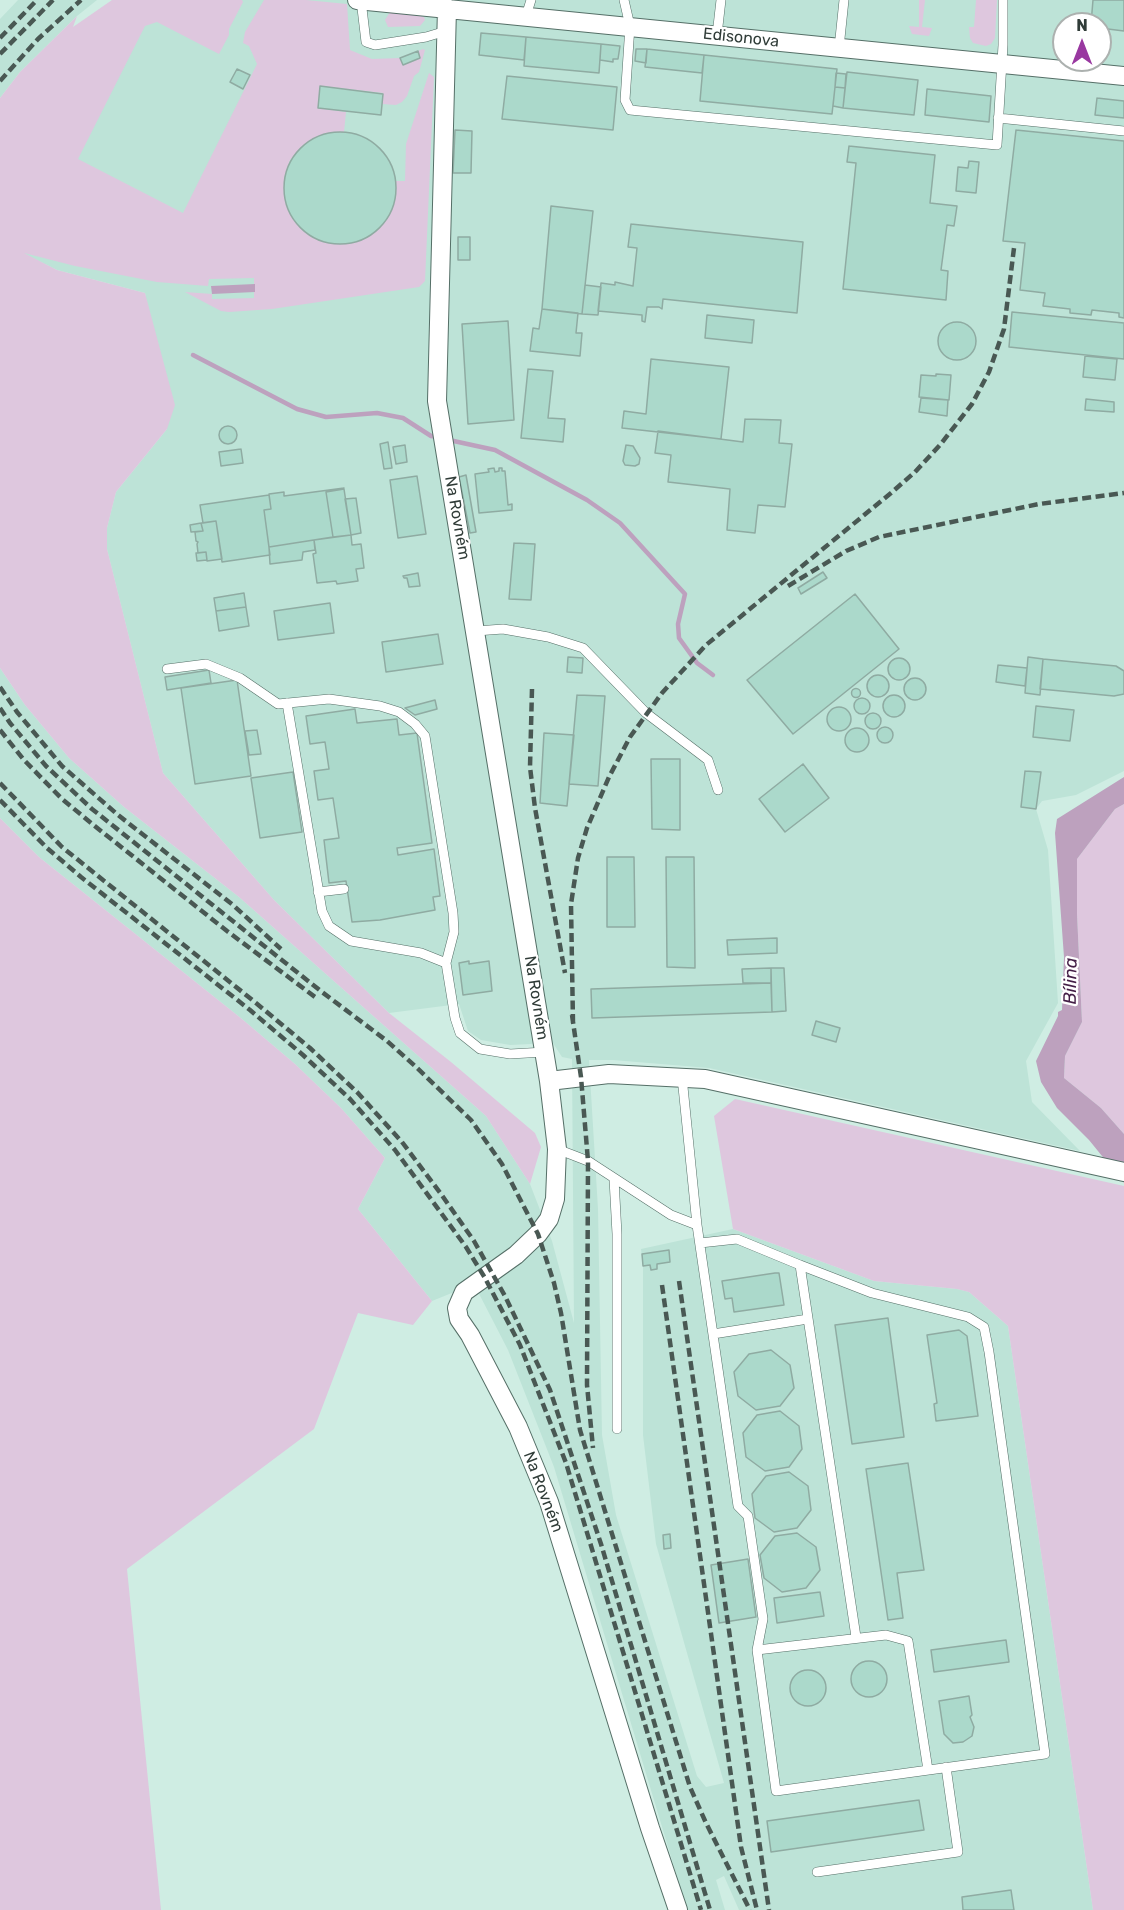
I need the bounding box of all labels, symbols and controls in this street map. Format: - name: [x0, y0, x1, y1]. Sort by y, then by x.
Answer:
- north arrow: [1052, 12, 1112, 72]
- text: N: [1076, 16, 1088, 35]
- street label: Edisonova: [702, 24, 780, 52]
- street label: Na Rovném: [440, 475, 474, 561]
- street label: Na Rovném: [520, 955, 552, 1041]
- water label: Bílina: [1060, 957, 1082, 1005]
- street label: Na Rovném: [519, 1449, 567, 1535]

